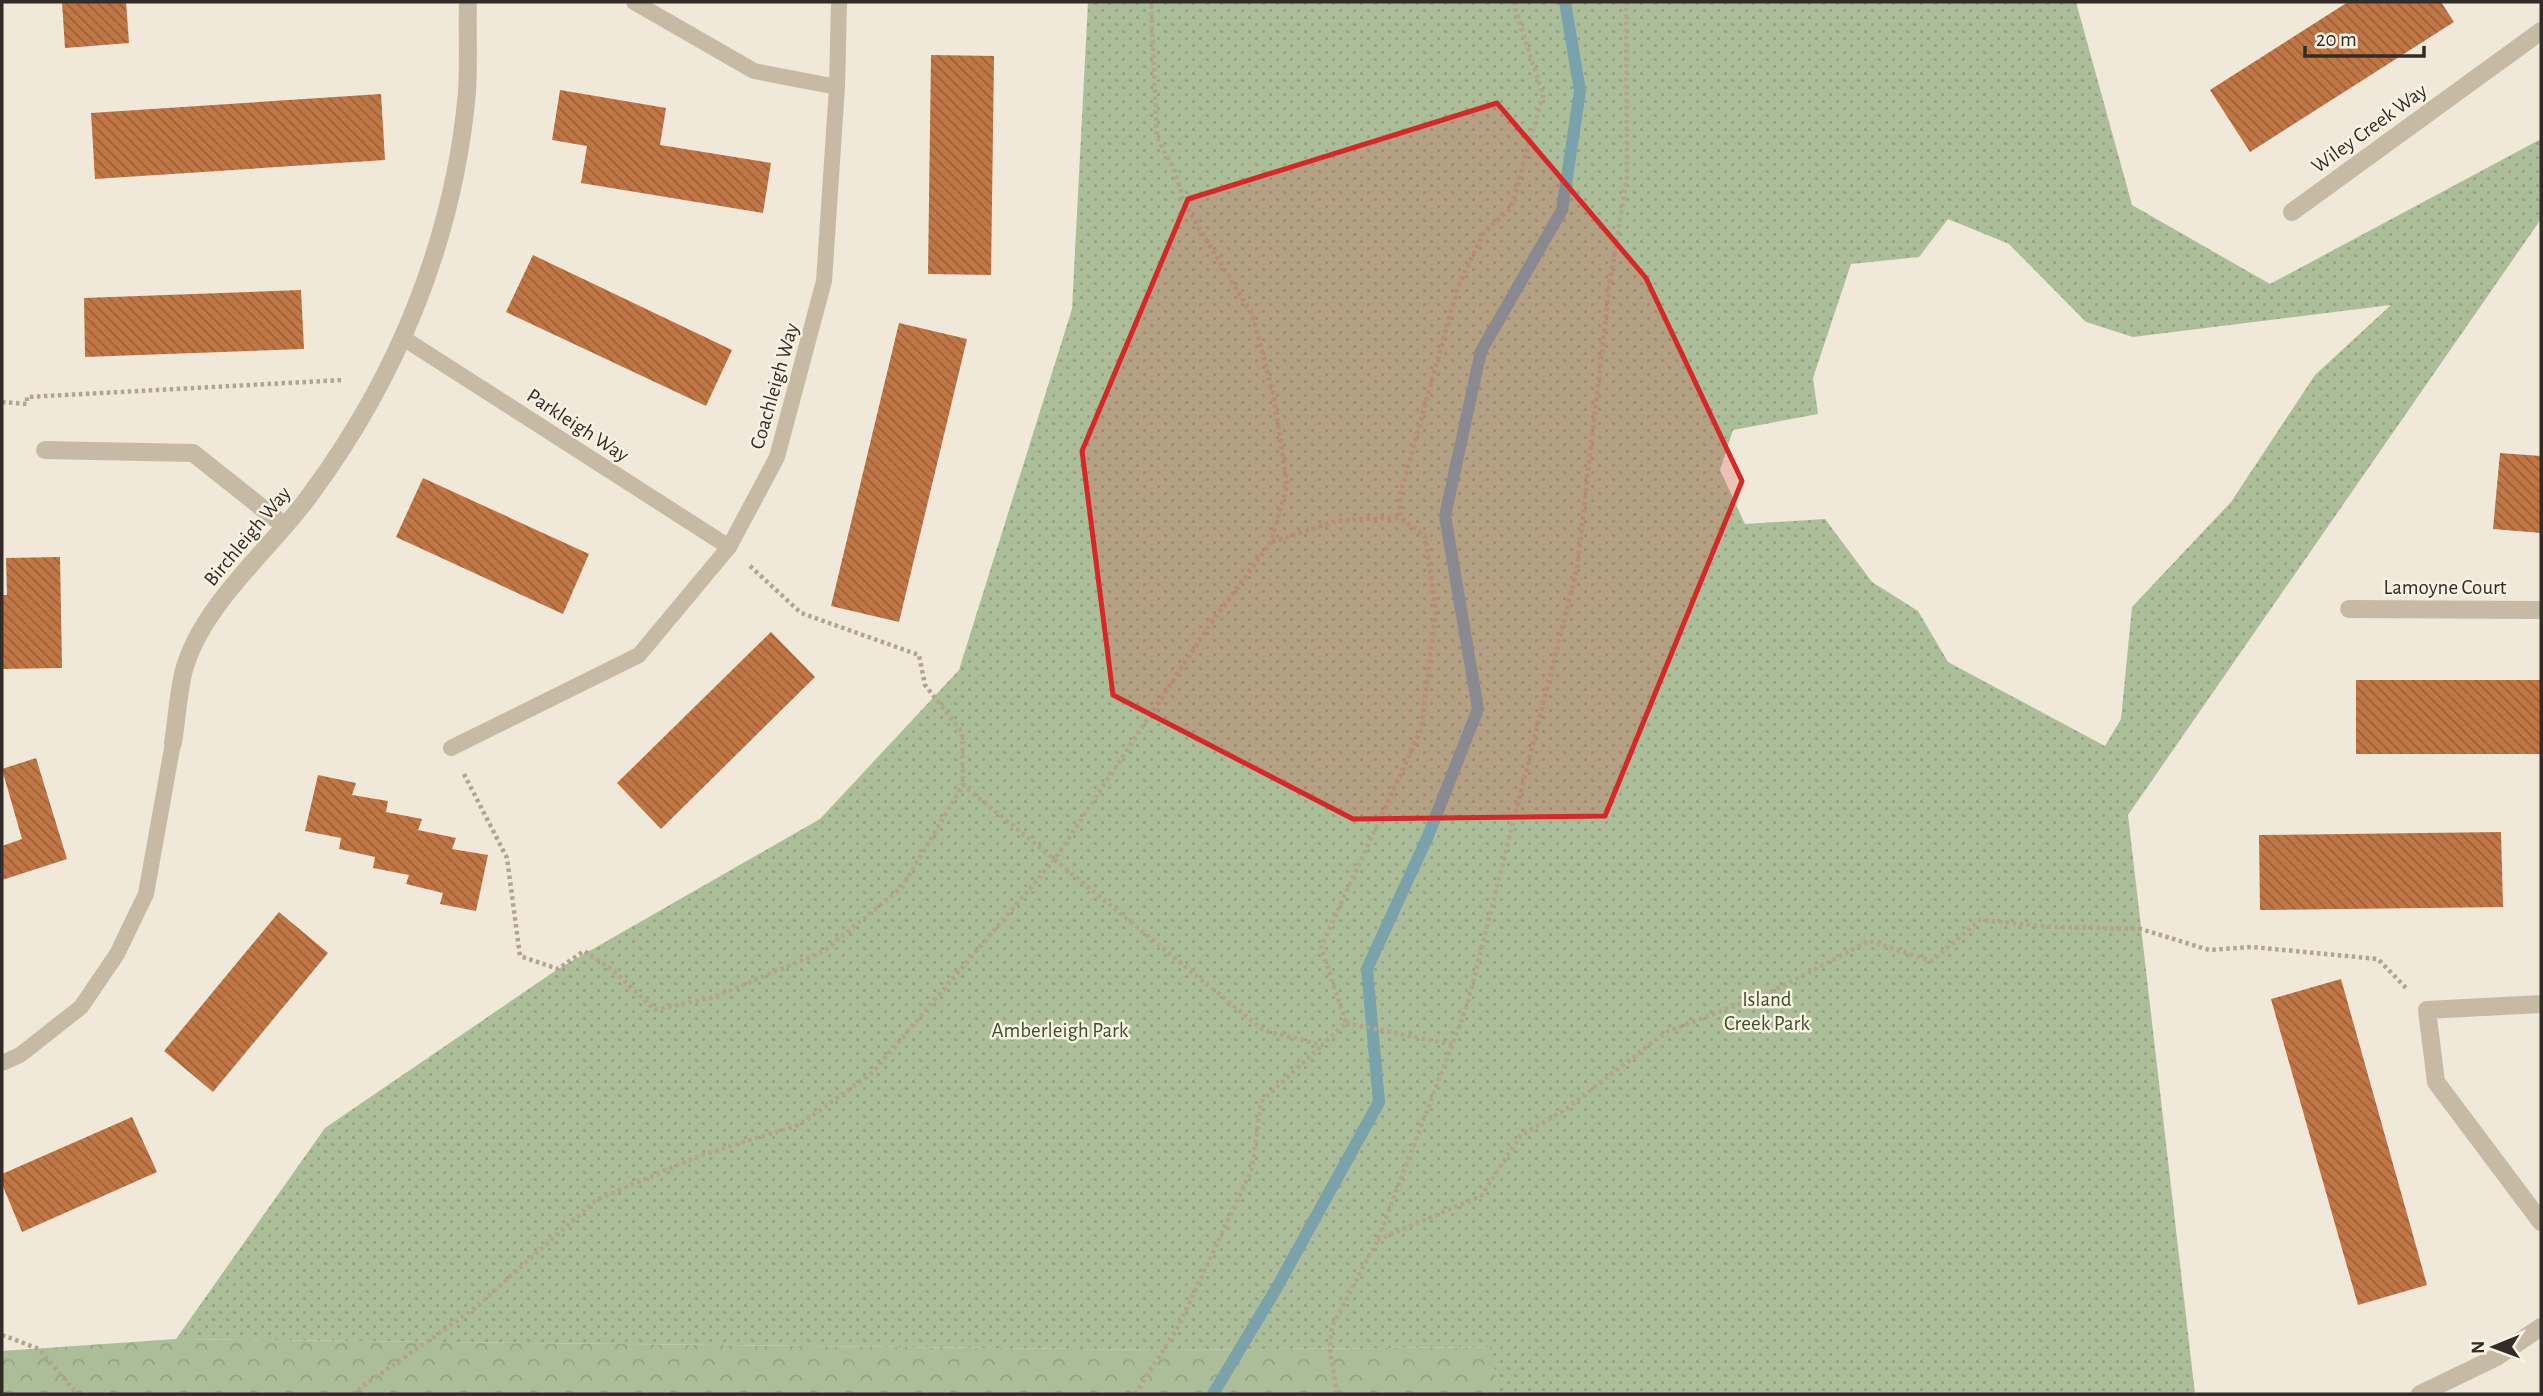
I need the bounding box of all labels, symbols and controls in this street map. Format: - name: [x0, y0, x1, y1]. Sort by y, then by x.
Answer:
- scale bar: [2305, 14, 2424, 58]
- text: 20 m: [2316, 29, 2357, 50]
- street label: Wiley Creek Way: [2308, 80, 2431, 177]
- street label: Coachleigh Way: [746, 321, 803, 452]
- street label: Parkleigh Way: [523, 385, 632, 466]
- street label: Birchleigh Way: [200, 483, 295, 590]
- street label: Lamoyne Court: [2384, 577, 2507, 598]
- park label: Island Creek Park: [1724, 989, 1810, 1034]
- park label: Amberleigh Park: [992, 1020, 1129, 1041]
- north arrow: [2459, 1312, 2529, 1382]
- text: N: [2469, 1340, 2488, 1354]

